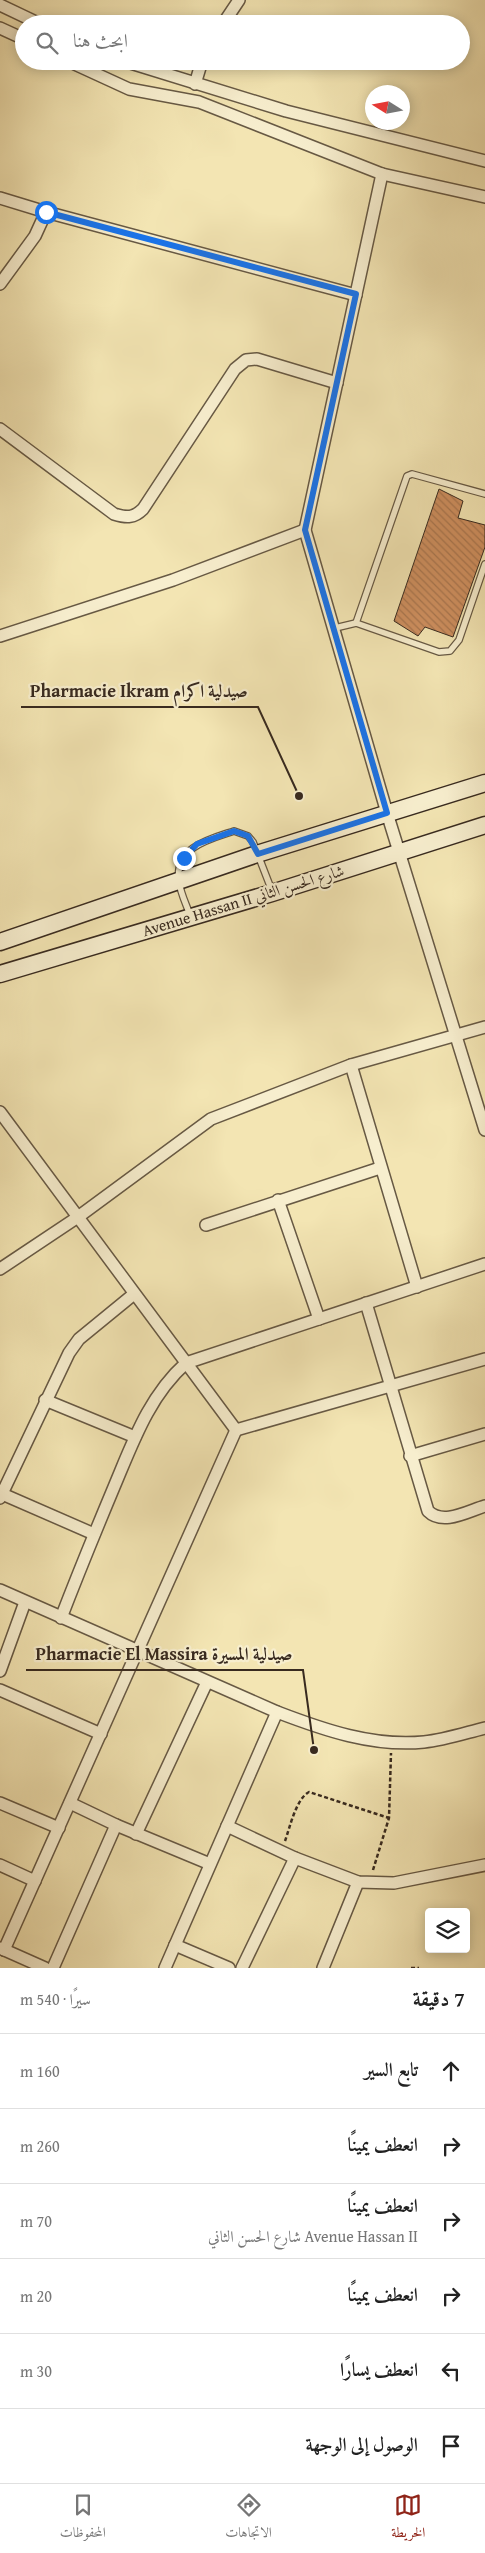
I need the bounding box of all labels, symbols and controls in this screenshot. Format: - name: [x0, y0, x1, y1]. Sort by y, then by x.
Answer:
- search box: [15, 15, 470, 70]
- text: ابحث هنا: [73, 26, 128, 54]
- icon: search: [33, 29, 61, 57]
- north arrow: [365, 85, 410, 130]
- route start: [35, 201, 58, 224]
- callout: Pharmacie Ikram صيدلية اكرام: [21, 674, 258, 707]
- text: Pharmacie Ikram صيدلية اكرام: [30, 677, 248, 707]
- route end: [173, 847, 196, 870]
- street label: Avenue Hassan II شارع الحسن الثاني: [139, 858, 347, 944]
- callout: Pharmacie El Massira صيدلية المسيرة: [26, 1637, 303, 1670]
- text: Pharmacie El Massira صيدلية المسيرة: [36, 1640, 292, 1667]
- map controls: [425, 1908, 470, 1953]
- button: layers: [425, 1908, 470, 1953]
- text: 7 دقيقة: [413, 1983, 465, 2014]
- text: سيرًا · 540 m: [20, 1987, 91, 2011]
- text: تابع السير: [364, 2055, 418, 2083]
- icon: ahead: [437, 2057, 465, 2085]
- text: 160 m: [20, 2059, 60, 2083]
- text: انعطف يمينًا: [348, 2130, 418, 2158]
- icon: right: [437, 2132, 465, 2160]
- text: 260 m: [20, 2134, 60, 2158]
- text: انعطف يمينًا: [348, 2191, 418, 2219]
- icon: right: [437, 2207, 465, 2235]
- text: 70 m: [20, 2209, 52, 2233]
- text: Avenue Hassan II شارع الحسن الثاني: [208, 2224, 418, 2248]
- text: انعطف يمينًا: [348, 2280, 418, 2308]
- icon: right: [437, 2282, 465, 2310]
- text: 20 m: [20, 2284, 52, 2308]
- text: انعطف يسارًا: [340, 2355, 418, 2383]
- icon: left: [437, 2357, 465, 2385]
- text: 30 m: [20, 2359, 52, 2383]
- text: الوصول إلى الوجهة: [306, 2430, 418, 2458]
- icon: arrive: [437, 2432, 465, 2460]
- tab: المحفوظات: [60, 2491, 106, 2546]
- tab: الاتجاهات: [225, 2491, 272, 2546]
- tab: الخريطة: [391, 2491, 425, 2546]

